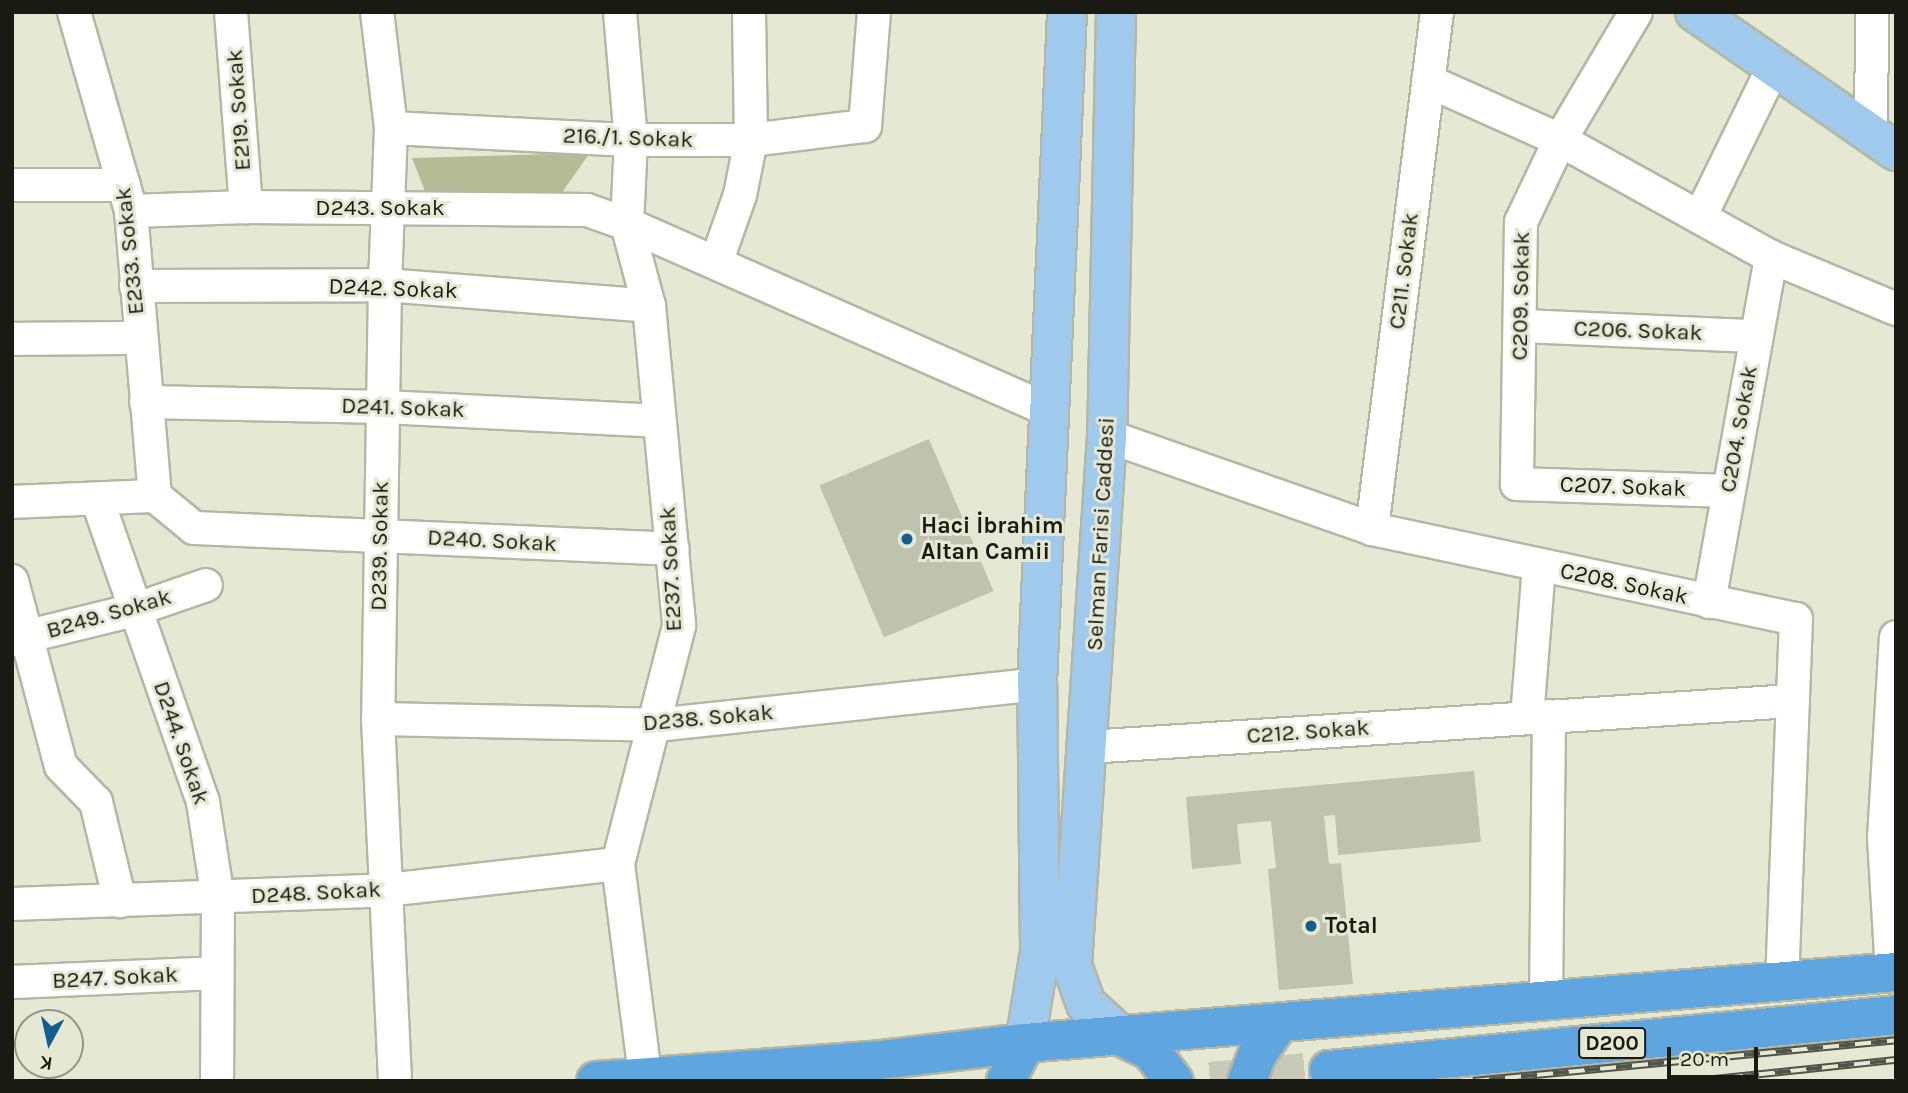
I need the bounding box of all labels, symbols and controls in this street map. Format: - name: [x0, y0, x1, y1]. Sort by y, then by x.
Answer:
- street label: E219. Sokak: [221, 48, 257, 172]
- street label: 216./1. Sokak: [562, 122, 694, 154]
- street label: E233. Sokak: [110, 186, 150, 316]
- street label: D243. Sokak: [315, 194, 445, 222]
- street label: C211. Sokak: [1383, 211, 1425, 331]
- street label: C209. Sokak: [1506, 231, 1536, 361]
- street label: D242. Sokak: [328, 273, 458, 305]
- street label: C206. Sokak: [1573, 315, 1703, 347]
- street label: C204. Sokak: [1714, 363, 1764, 495]
- street label: D241. Sokak: [341, 392, 465, 424]
- street label: Selman Farisi Caddesi: [1081, 416, 1121, 652]
- street label: C207. Sokak: [1559, 471, 1687, 503]
- street label: D239. Sokak: [365, 481, 395, 611]
- street label: E237. Sokak: [654, 506, 688, 632]
- place label: Haci İbrahim Altan Camii: [921, 512, 1064, 566]
- street label: D240. Sokak: [427, 524, 557, 558]
- marker: Haci İbrahim Altan Camii: [899, 531, 915, 547]
- street label: C208. Sokak: [1558, 557, 1690, 611]
- street label: B249. Sokak: [43, 583, 175, 645]
- street label: D244. Sokak: [147, 678, 215, 808]
- street label: D238. Sokak: [642, 699, 774, 737]
- street label: C212. Sokak: [1246, 714, 1370, 750]
- street label: D248. Sokak: [250, 876, 382, 910]
- place label: Total: [1325, 912, 1378, 940]
- marker: Total: [1303, 918, 1319, 934]
- street label: B247. Sokak: [51, 961, 179, 995]
- north arrow: [14, 1009, 84, 1079]
- road number: D200: [1577, 1026, 1647, 1060]
- scale bar: [1670, 1034, 1761, 1078]
- text: 20 m: [1680, 1047, 1729, 1071]
- text: K: [39, 1051, 54, 1075]

